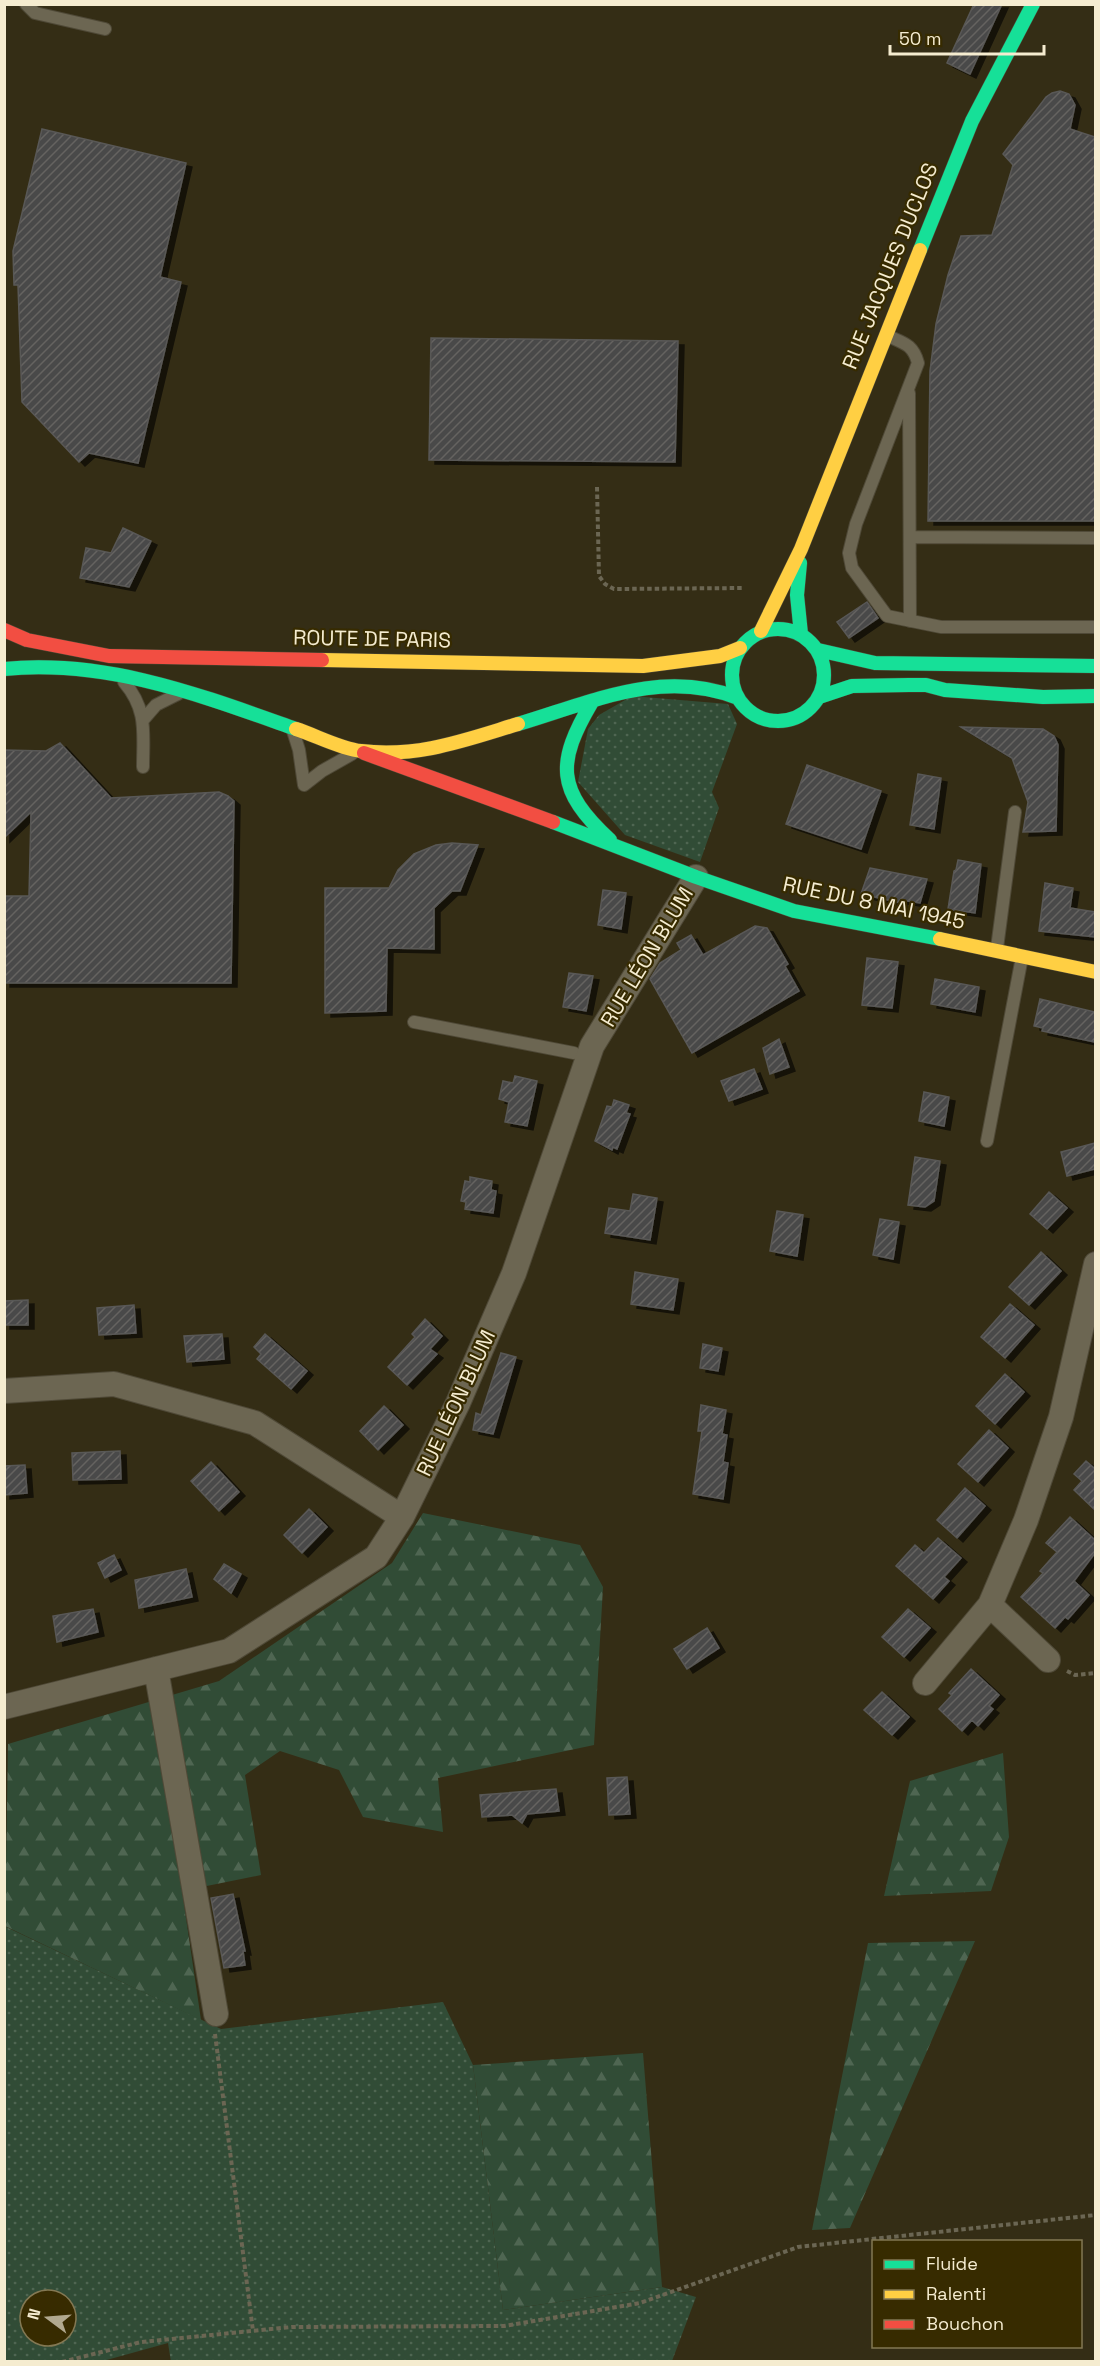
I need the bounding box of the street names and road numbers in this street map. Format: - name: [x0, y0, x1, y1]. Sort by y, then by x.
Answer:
- street label: RUE JACQUES DUCLOS: [836, 159, 943, 373]
- street label: ROUTE DE PARIS: [293, 624, 451, 653]
- street label: RUE DU 8 MAI 1945: [781, 870, 968, 935]
- street label: RUE LÉON BLUM: [594, 882, 699, 1032]
- street label: RUE LÉON BLUM: [410, 1325, 501, 1480]

